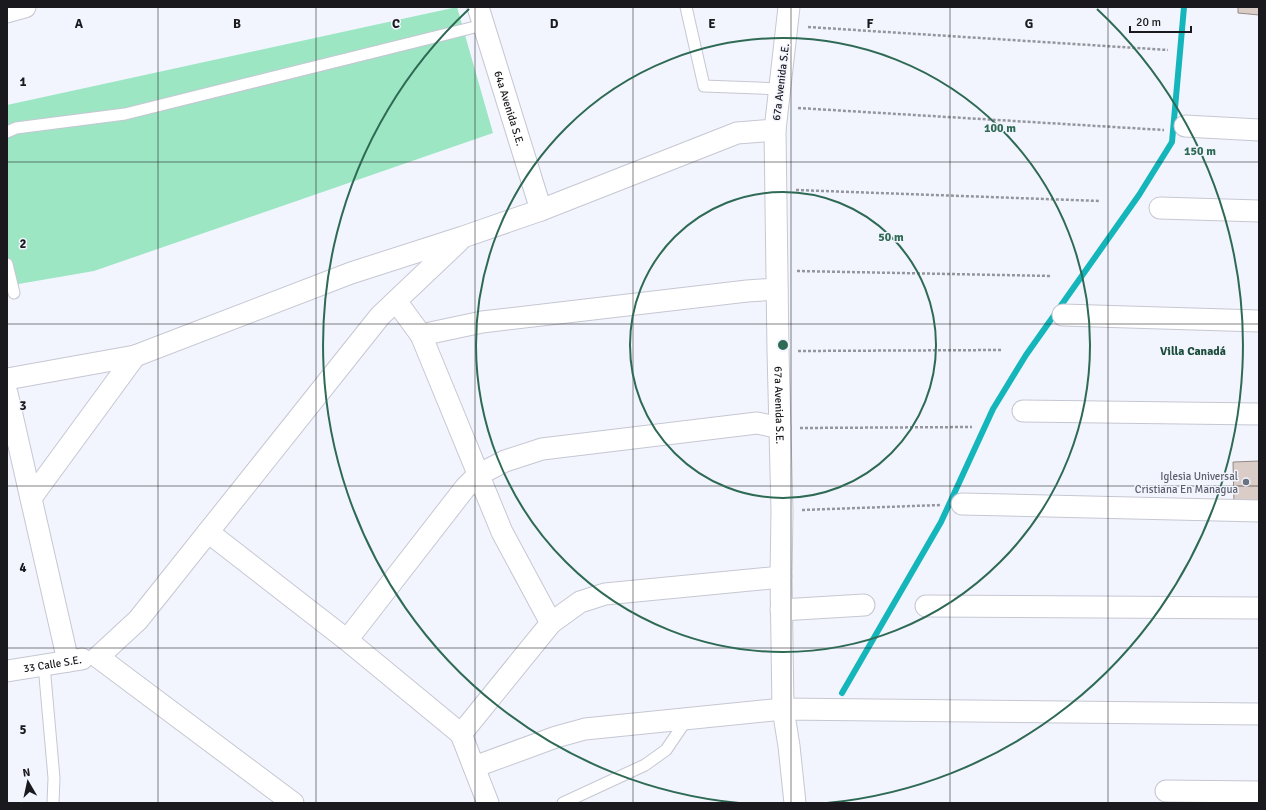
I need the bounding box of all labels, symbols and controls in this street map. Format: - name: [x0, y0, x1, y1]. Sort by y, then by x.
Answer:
- scale bar: [1130, 8, 1191, 34]
- text: 20 m: [1136, 15, 1161, 30]
- text: A: [75, 16, 84, 32]
- text: B: [233, 16, 241, 32]
- text: C: [392, 16, 400, 32]
- text: D: [550, 16, 559, 32]
- text: E: [708, 16, 716, 32]
- text: F: [867, 16, 874, 32]
- text: G: [1025, 16, 1033, 32]
- street label: 67a Avenida S.E.: [770, 43, 792, 121]
- street label: 64a Avenida S.E.: [492, 69, 527, 147]
- text: 1: [19, 74, 27, 90]
- text: 100 m: [984, 121, 1016, 136]
- text: 150 m: [1184, 144, 1216, 159]
- text: 50 m: [878, 230, 904, 245]
- text: 2: [19, 236, 27, 252]
- centre of rings: [776, 338, 790, 352]
- district label: Villa Canadá: [1160, 344, 1226, 359]
- street label: 67a Avenida S.E.: [772, 366, 787, 444]
- text: 3: [19, 398, 27, 414]
- place label: Iglesia Universal Cristiana En Managua: [1135, 470, 1238, 496]
- marker: Iglesia Universal Cristiana En Managua: [1241, 477, 1251, 487]
- text: 4: [19, 560, 27, 576]
- street label: 33 Calle S.E.: [22, 653, 83, 675]
- text: 5: [19, 722, 27, 738]
- north arrow: [8, 762, 48, 802]
- text: N: [22, 766, 31, 780]

